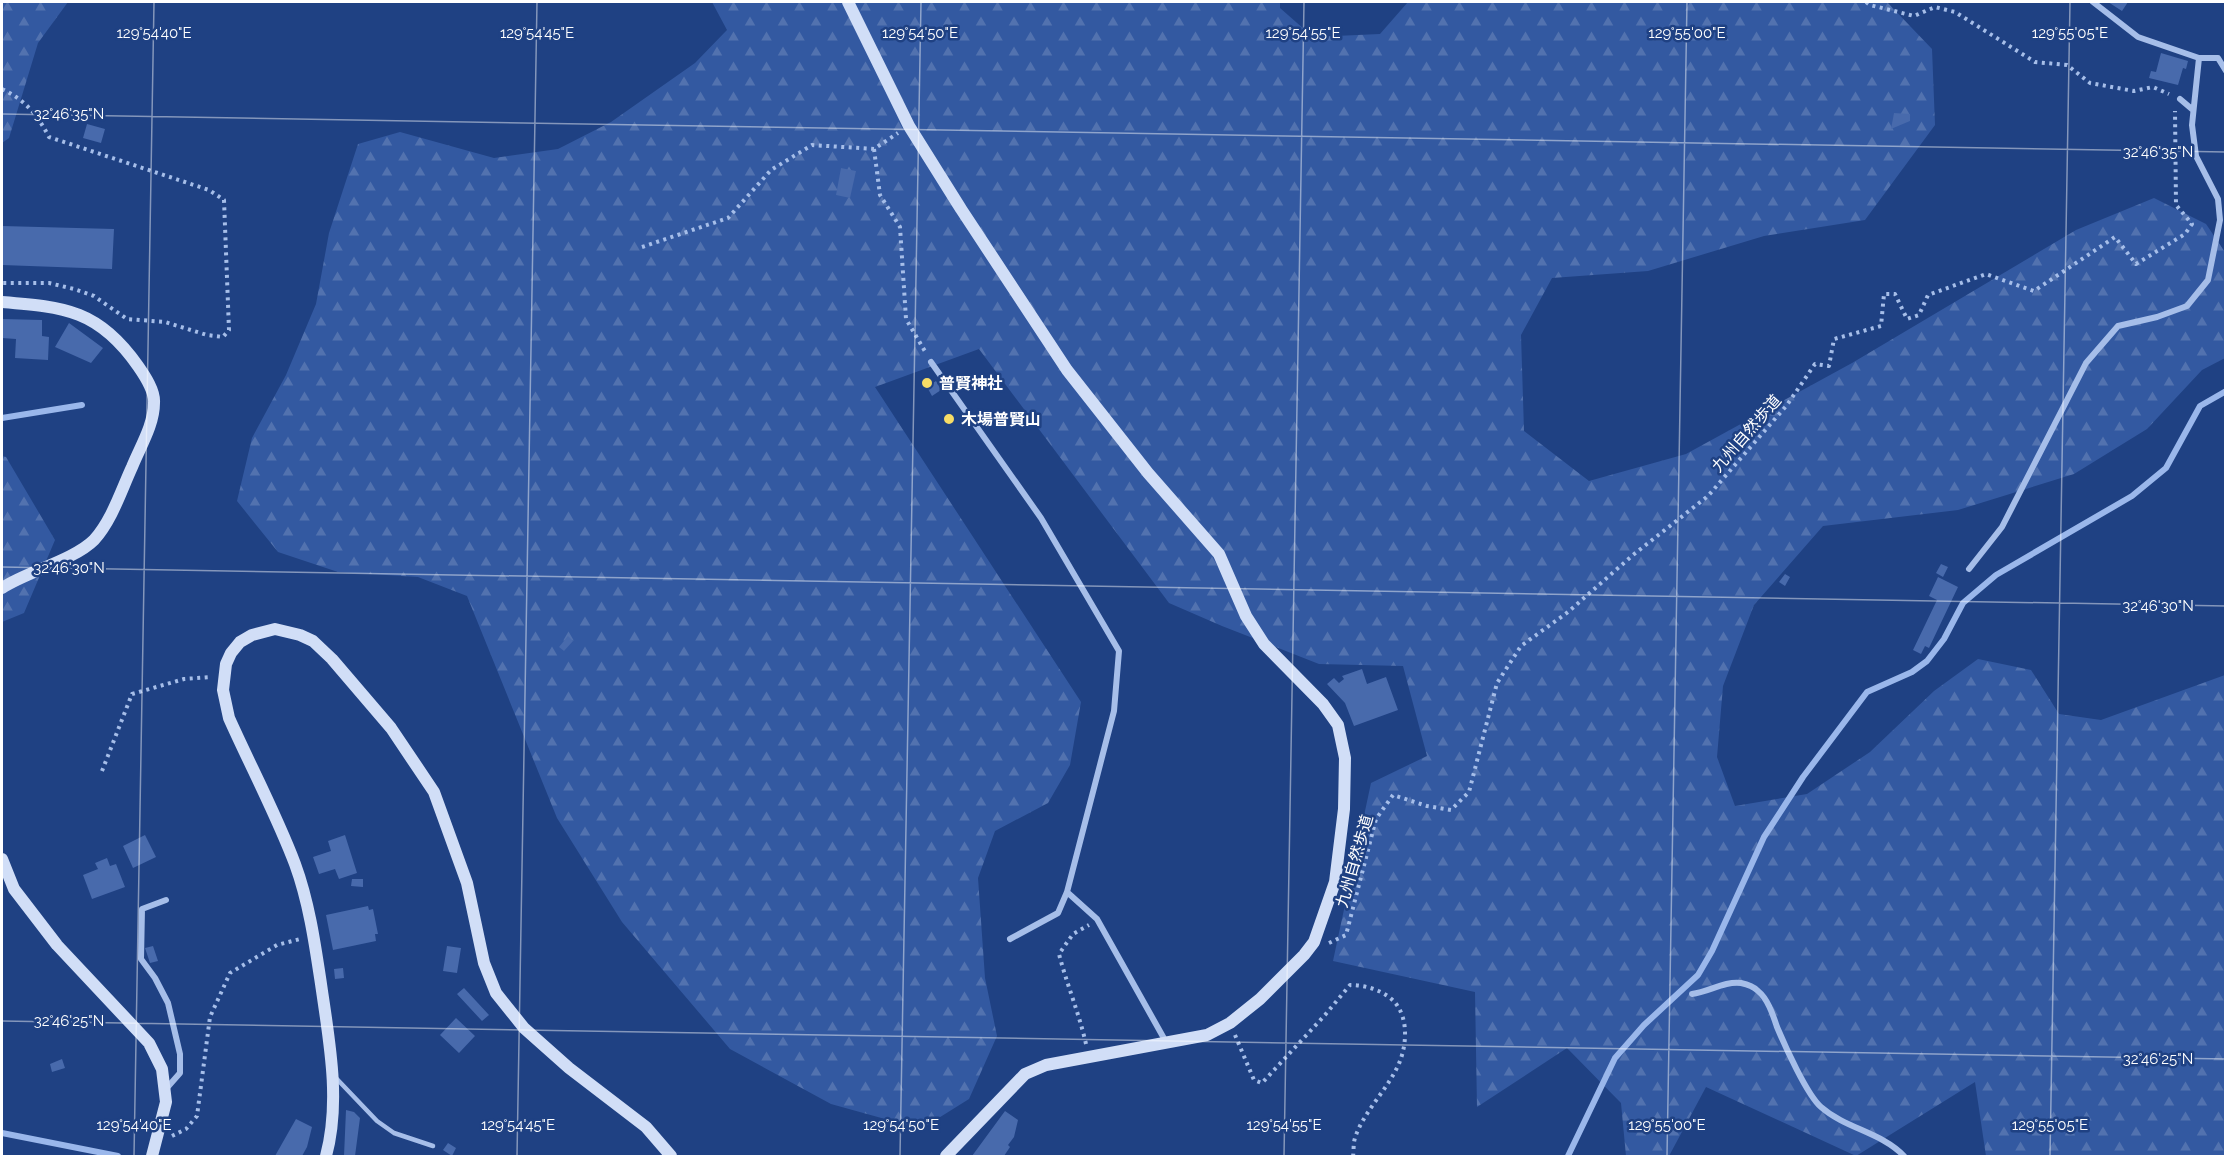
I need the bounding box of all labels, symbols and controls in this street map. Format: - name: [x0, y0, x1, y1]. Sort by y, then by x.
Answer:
- text: 129°54'40"E: [116, 24, 192, 42]
- text: 129°54'45"E: [500, 24, 574, 42]
- text: 129°54'50"E: [882, 24, 958, 42]
- text: 129°54'55"E: [1265, 24, 1341, 42]
- text: 129°55'00"E: [1648, 24, 1726, 42]
- text: 129°55'05"E: [2032, 24, 2108, 42]
- text: 32°46'35"N: [34, 105, 104, 123]
- text: 32°46'35"N: [2123, 143, 2193, 161]
- place label: 普賢神社: [939, 374, 1003, 393]
- marker: 普賢神社: [920, 376, 934, 390]
- street label: 九州自然歩道: [1708, 391, 1785, 476]
- place label: 木場普賢山: [961, 410, 1041, 429]
- marker: 木場普賢山: [942, 412, 956, 426]
- text: 32°46'30"N: [33, 559, 105, 577]
- text: 32°46'30"N: [2122, 597, 2194, 615]
- street label: 九州自然歩道: [1332, 812, 1377, 910]
- text: 32°46'25"N: [34, 1012, 104, 1030]
- text: 32°46'25"N: [2123, 1050, 2193, 1068]
- text: 129°54'40"E: [96, 1116, 172, 1134]
- text: 129°54'45"E: [481, 1116, 555, 1134]
- text: 129°54'50"E: [863, 1116, 939, 1134]
- text: 129°54'55"E: [1246, 1116, 1322, 1134]
- text: 129°55'00"E: [1628, 1116, 1706, 1134]
- text: 129°55'05"E: [2012, 1116, 2088, 1134]

